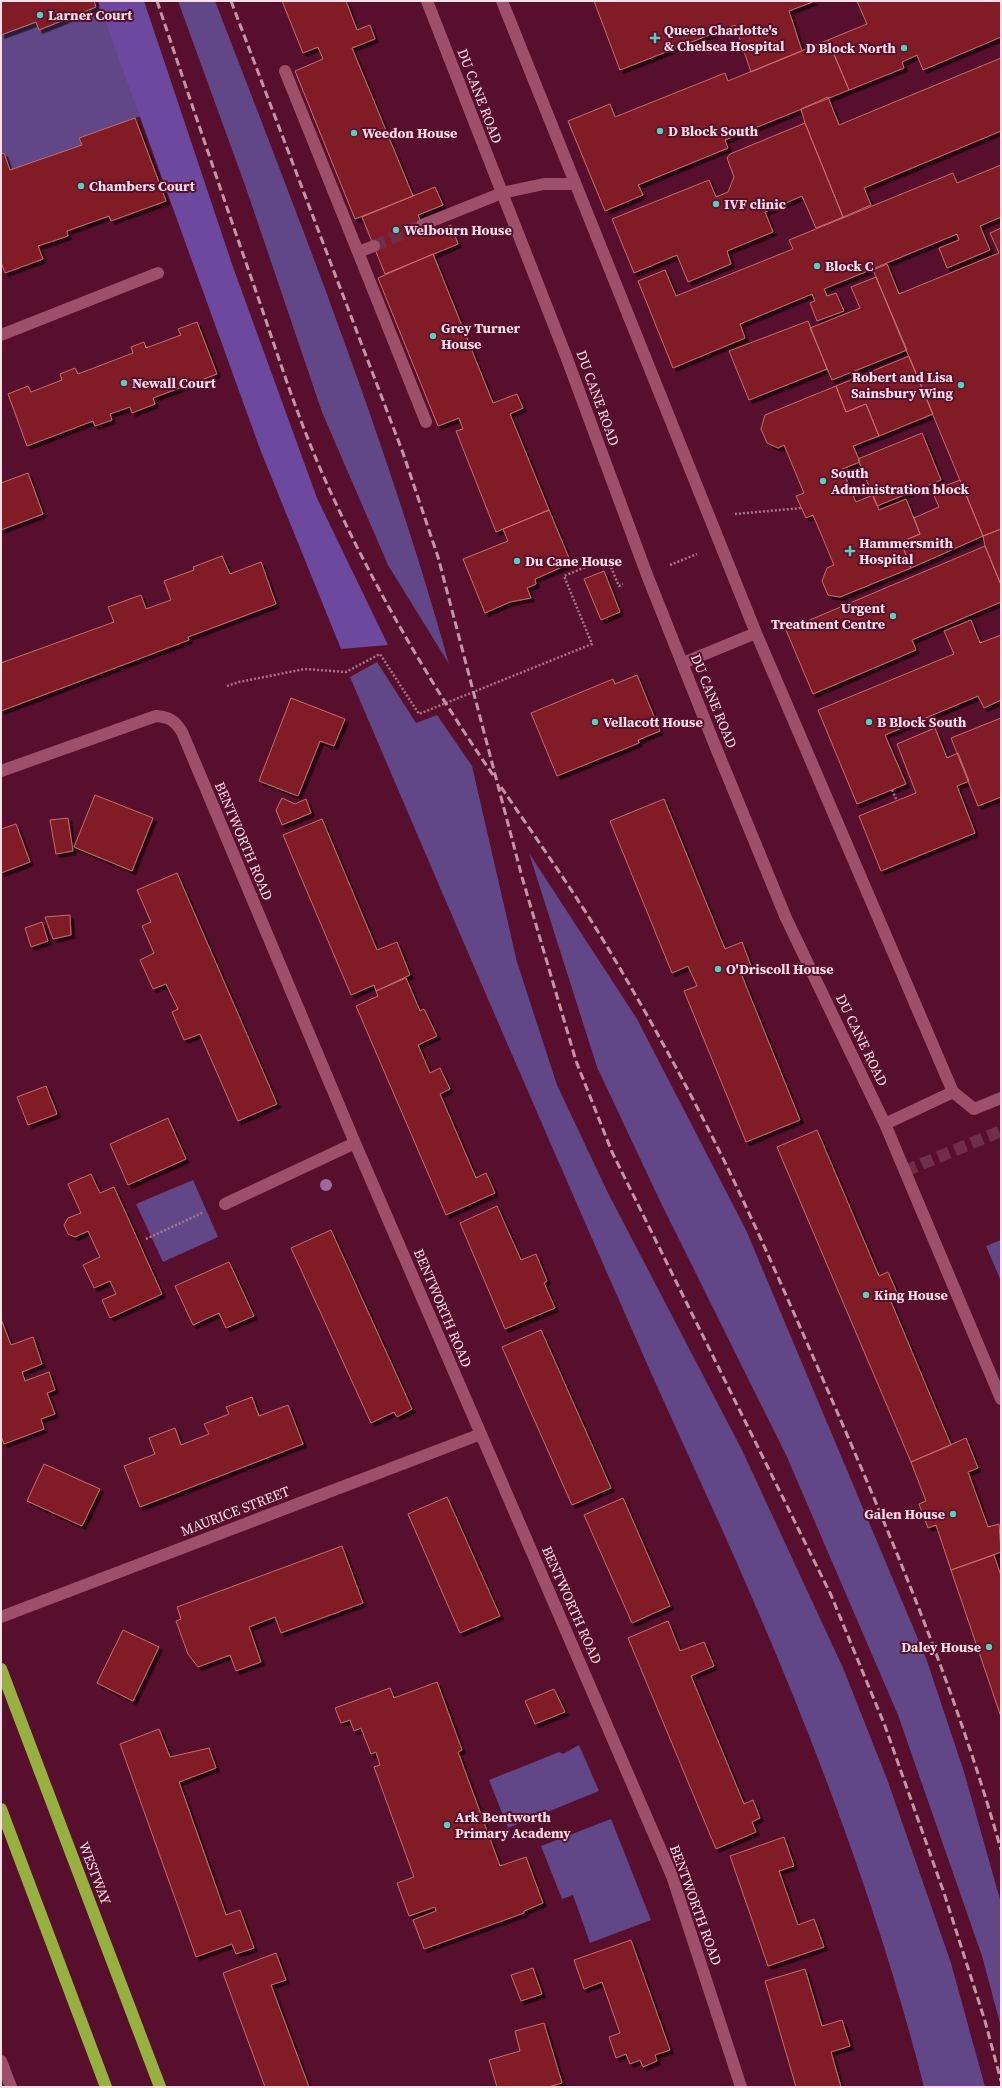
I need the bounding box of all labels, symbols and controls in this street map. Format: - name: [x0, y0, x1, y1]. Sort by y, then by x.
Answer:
- place label: Larner Court: [48, 5, 133, 25]
- marker: Larner Court: [35, 10, 45, 20]
- place label: Queen Charlotte's & Chelsea Hospital: [664, 20, 785, 56]
- marker: Queen Charlotte's & Chelsea Hospital: [649, 32, 661, 44]
- place label: D Block North: [806, 38, 896, 58]
- marker: D Block North: [899, 43, 909, 53]
- street label: DU CANE ROAD: [453, 46, 507, 146]
- place label: D Block South: [668, 121, 759, 141]
- place label: Weedon House: [362, 123, 457, 143]
- marker: D Block South: [655, 126, 665, 136]
- marker: Weedon House: [349, 128, 359, 138]
- place label: Chambers Court: [89, 176, 196, 196]
- marker: Chambers Court: [76, 181, 86, 191]
- place label: IVF clinic: [724, 194, 786, 214]
- marker: IVF clinic: [711, 199, 721, 209]
- place label: Welbourn House: [404, 220, 512, 240]
- marker: Welbourn House: [391, 225, 401, 235]
- place label: Block C: [825, 256, 874, 276]
- marker: Block C: [812, 261, 822, 271]
- place label: Grey Turner House: [441, 318, 520, 354]
- marker: Grey Turner House: [428, 331, 438, 341]
- street label: DU CANE ROAD: [571, 347, 625, 449]
- place label: Robert and Lisa Sainsbury Wing: [851, 367, 954, 403]
- place label: Newall Court: [132, 373, 217, 393]
- marker: Newall Court: [119, 378, 129, 388]
- marker: Robert and Lisa Sainsbury Wing: [956, 380, 966, 390]
- place label: South Administration block: [831, 463, 969, 499]
- marker: South Administration block: [818, 476, 828, 486]
- place label: Hammersmith Hospital: [859, 533, 953, 569]
- marker: Hammersmith Hospital: [844, 545, 856, 557]
- place label: Du Cane House: [525, 551, 622, 571]
- marker: Du Cane House: [512, 556, 522, 566]
- place label: Urgent Treatment Centre: [771, 598, 886, 634]
- marker: Urgent Treatment Centre: [888, 611, 898, 621]
- street label: DU CANE ROAD: [686, 651, 742, 751]
- place label: Vellacott House: [603, 712, 703, 732]
- place label: B Block South: [877, 712, 967, 732]
- marker: Vellacott House: [590, 717, 600, 727]
- marker: B Block South: [864, 717, 874, 727]
- street label: BENTWORTH ROAD: [210, 779, 278, 903]
- place label: O'Driscoll House: [726, 959, 833, 979]
- marker: O'Driscoll House: [713, 964, 723, 974]
- street label: DU CANE ROAD: [831, 991, 893, 1089]
- street label: BENTWORTH ROAD: [409, 1246, 477, 1370]
- place label: King House: [874, 1285, 948, 1305]
- marker: King House: [861, 1290, 871, 1300]
- street label: MAURICE STREET: [178, 1481, 293, 1541]
- place label: Galen House: [864, 1504, 945, 1524]
- marker: Galen House: [948, 1509, 958, 1519]
- street label: BENTWORTH ROAD: [537, 1543, 607, 1667]
- place label: Daley House: [901, 1637, 981, 1657]
- marker: Daley House: [984, 1642, 994, 1652]
- place label: Ark Bentworth Primary Academy: [455, 1807, 571, 1843]
- marker: Ark Bentworth Primary Academy: [442, 1820, 452, 1830]
- street label: WESTWAY: [74, 1838, 116, 1908]
- street label: BENTWORTH ROAD: [665, 1842, 727, 1968]

